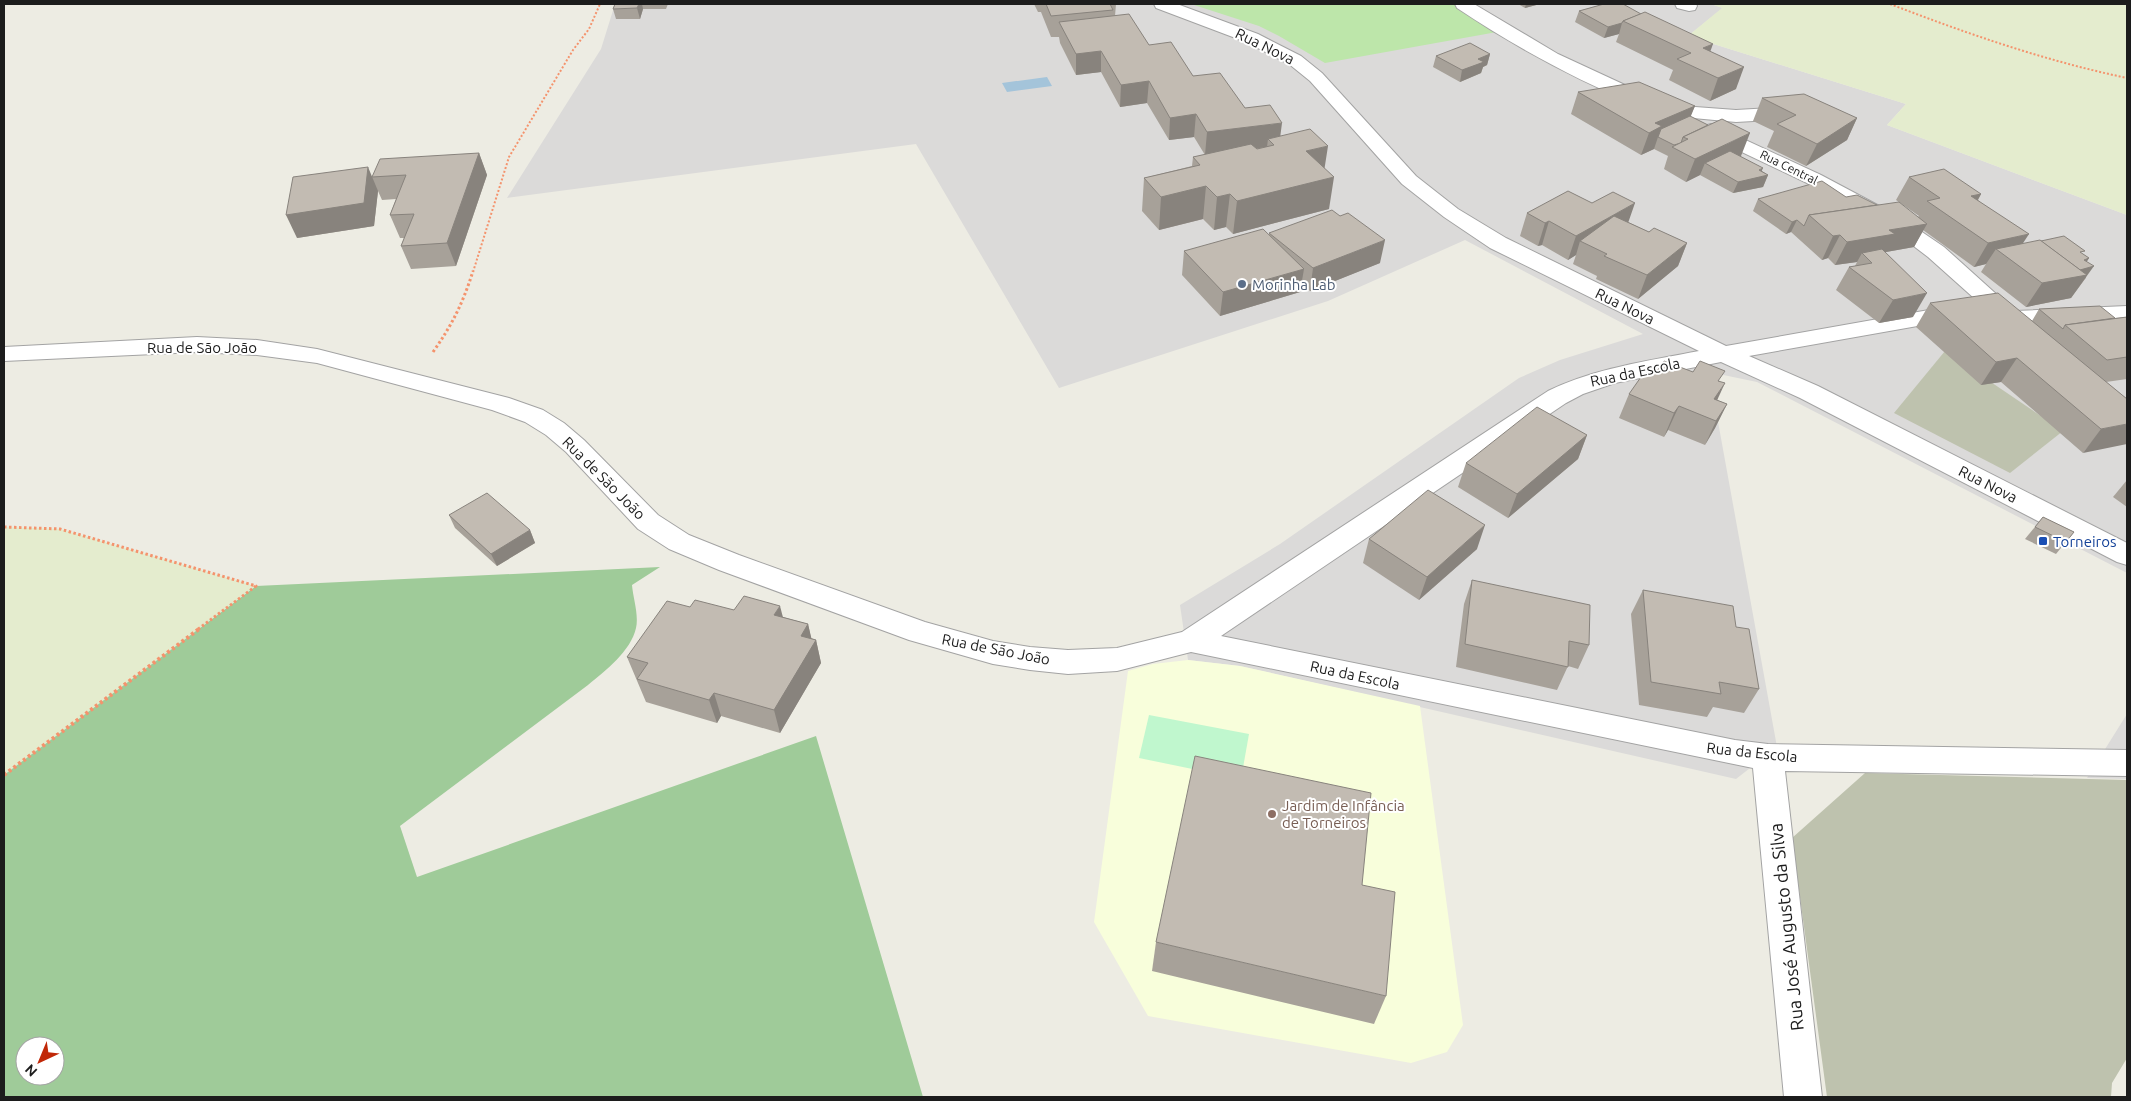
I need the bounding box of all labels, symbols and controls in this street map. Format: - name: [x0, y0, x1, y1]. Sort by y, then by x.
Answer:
- street label: Rua Nova: [1233, 24, 1297, 68]
- street label: Rua Central: [1758, 147, 1820, 187]
- place label: Morinha Lab: [1252, 276, 1336, 293]
- marker: Morinha Lab: [1236, 278, 1248, 290]
- street label: Rua Nova: [1593, 284, 1657, 328]
- street label: Rua de São João: [147, 339, 257, 356]
- street label: Rua da Escola: [1589, 354, 1681, 390]
- street label: Rua de São João: [559, 433, 649, 523]
- street label: Rua Nova: [1956, 462, 2020, 506]
- place label: Torneiros: [2053, 533, 2117, 550]
- marker: Torneiros: [2037, 535, 2049, 547]
- street label: Rua de São João: [940, 630, 1052, 668]
- street label: Rua da Escola: [1309, 657, 1401, 693]
- street label: Rua da Escola: [1706, 739, 1798, 765]
- place label: Jardim de Infância de Torneiros: [1282, 797, 1405, 831]
- marker: Jardim de Infância de Torneiros: [1266, 808, 1278, 820]
- street label: Rua José Augusto da Silva: [1765, 822, 1807, 1032]
- north arrow: [15, 1036, 65, 1086]
- text: N: [22, 1061, 40, 1080]

